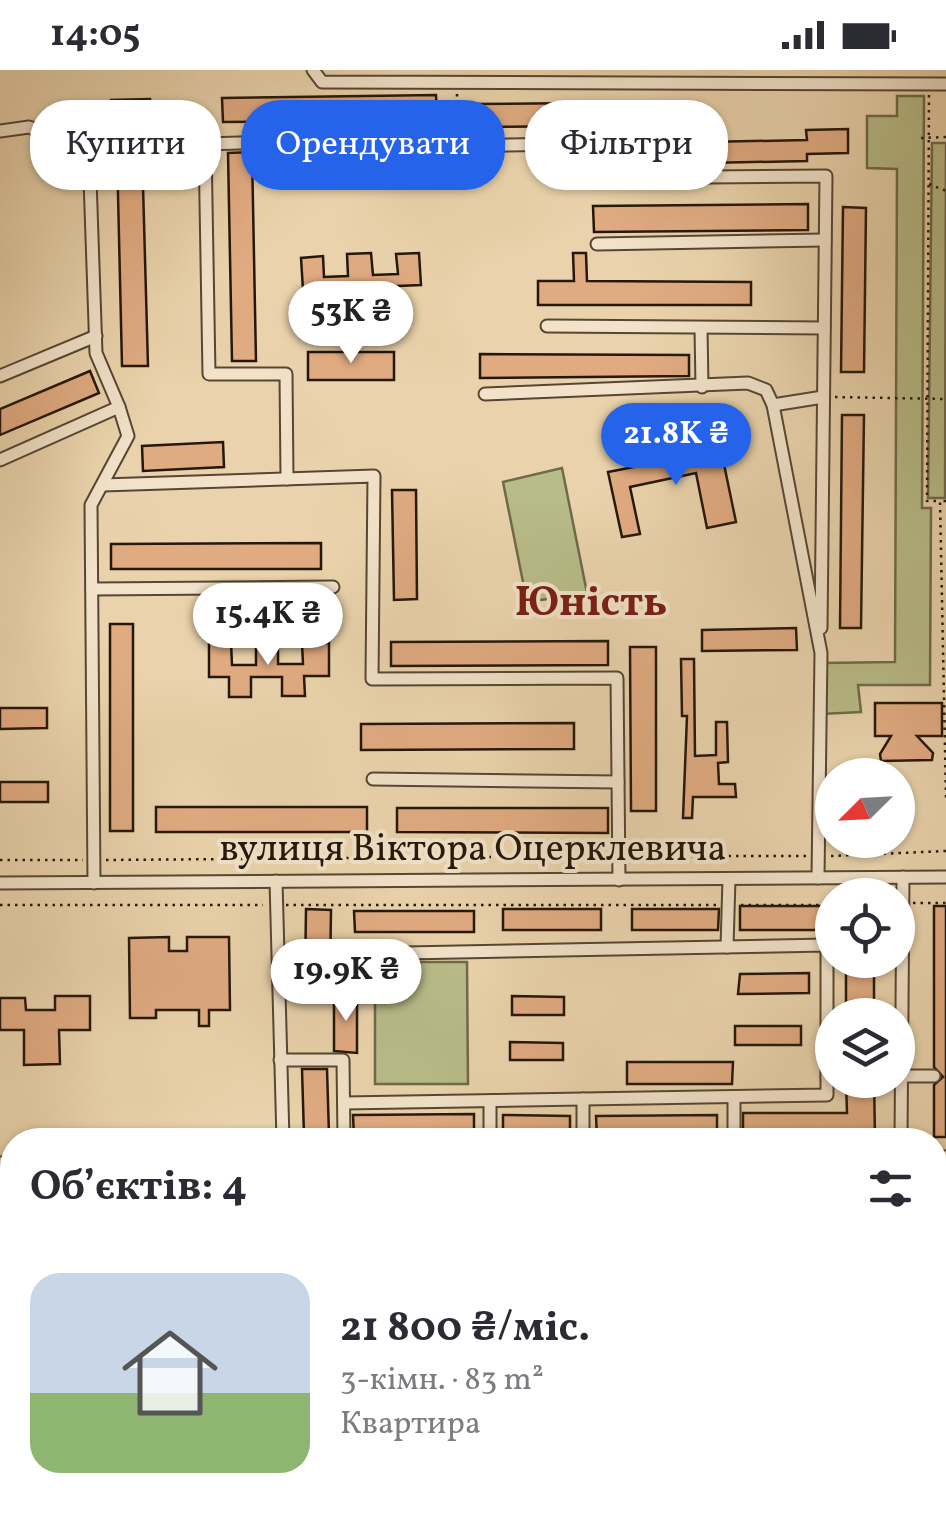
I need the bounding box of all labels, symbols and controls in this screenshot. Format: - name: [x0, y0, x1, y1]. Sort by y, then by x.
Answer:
- text: 14:05: [50, 9, 141, 62]
- chip: Купити: [30, 100, 221, 190]
- chip: Орендувати: [241, 100, 505, 190]
- chip: Фільтри: [525, 100, 728, 190]
- pin: 53K ₴: [281, 281, 421, 366]
- text: 53K ₴: [310, 291, 392, 335]
- pin: 21.8K ₴: [584, 403, 768, 488]
- text: 21.8K ₴: [623, 413, 729, 457]
- district label: Юність: [515, 575, 667, 634]
- pin: 15.4K ₴: [176, 583, 360, 668]
- text: 15.4K ₴: [215, 593, 321, 637]
- north arrow: [815, 758, 915, 858]
- map controls: [815, 758, 915, 1098]
- street label: вулиця Віктора Оцерклевича: [220, 824, 726, 877]
- button: locate: [815, 878, 915, 978]
- pin: 19.9K ₴: [254, 939, 438, 1024]
- text: 19.9K ₴: [293, 949, 399, 993]
- button: layers: [815, 998, 915, 1098]
- text: Об’єктів: 4: [30, 1159, 247, 1218]
- icon: filters: [863, 1161, 918, 1216]
- text: 21 800 ₴/міс.: [340, 1300, 590, 1359]
- icon: home: [110, 1313, 230, 1433]
- text: 3-кімн. · 83 m²: [340, 1359, 544, 1403]
- text: Квартира: [340, 1403, 481, 1447]

